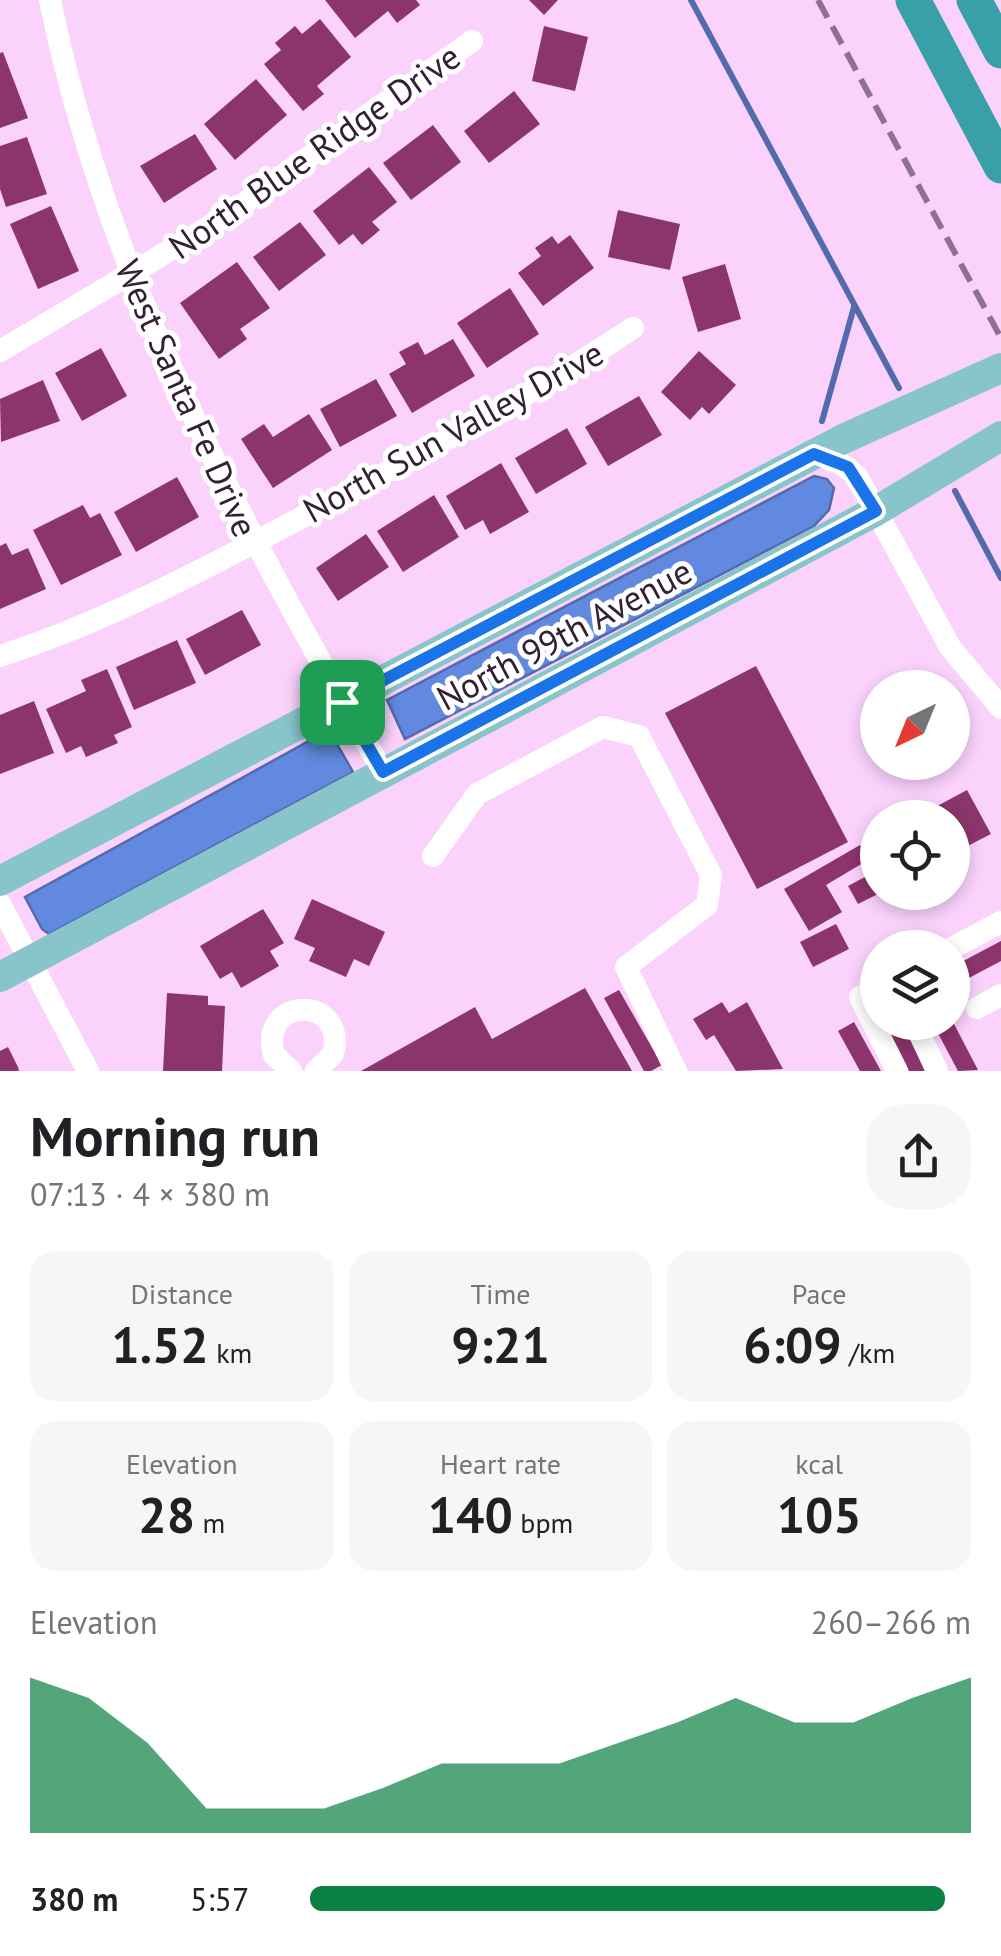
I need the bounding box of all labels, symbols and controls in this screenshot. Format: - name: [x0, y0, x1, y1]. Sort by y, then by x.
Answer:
- street label: North Blue Ridge Drive: [159, 33, 469, 269]
- street label: West Santa Fe Drive: [105, 252, 269, 544]
- street label: North Sun Valley Drive: [295, 329, 611, 533]
- street label: North 99th Avenue: [429, 547, 699, 721]
- pin: [300, 660, 385, 745]
- north arrow: [860, 670, 970, 780]
- map controls: [860, 670, 970, 1040]
- icon: arrive: [315, 675, 370, 730]
- button: locate: [860, 800, 970, 910]
- button: layers: [860, 930, 970, 1040]
- text: Morning run: [30, 1100, 320, 1171]
- button: share: [866, 1104, 971, 1209]
- text: 07:13 · 4 × 380 m: [30, 1173, 270, 1215]
- text: Distance: [131, 1275, 233, 1312]
- text: Time: [470, 1275, 531, 1312]
- text: Pace: [792, 1275, 847, 1312]
- text: 1.52: [111, 1312, 209, 1377]
- text: 9:21: [451, 1312, 550, 1377]
- text: 6:09: [743, 1312, 842, 1377]
- text: km: [209, 1334, 252, 1371]
- text: /km: [842, 1334, 895, 1371]
- text: Elevation: [126, 1445, 238, 1482]
- text: Heart rate: [440, 1445, 561, 1482]
- text: kcal: [795, 1445, 843, 1482]
- text: 28: [138, 1482, 195, 1547]
- text: 140: [428, 1482, 513, 1547]
- text: 105: [777, 1482, 862, 1547]
- text: m: [195, 1504, 225, 1541]
- text: bpm: [513, 1504, 573, 1541]
- text: Elevation: [30, 1601, 157, 1643]
- text: 260–266 m: [811, 1601, 971, 1643]
- text: 380 m: [30, 1878, 118, 1920]
- text: 5:57: [190, 1878, 249, 1920]

